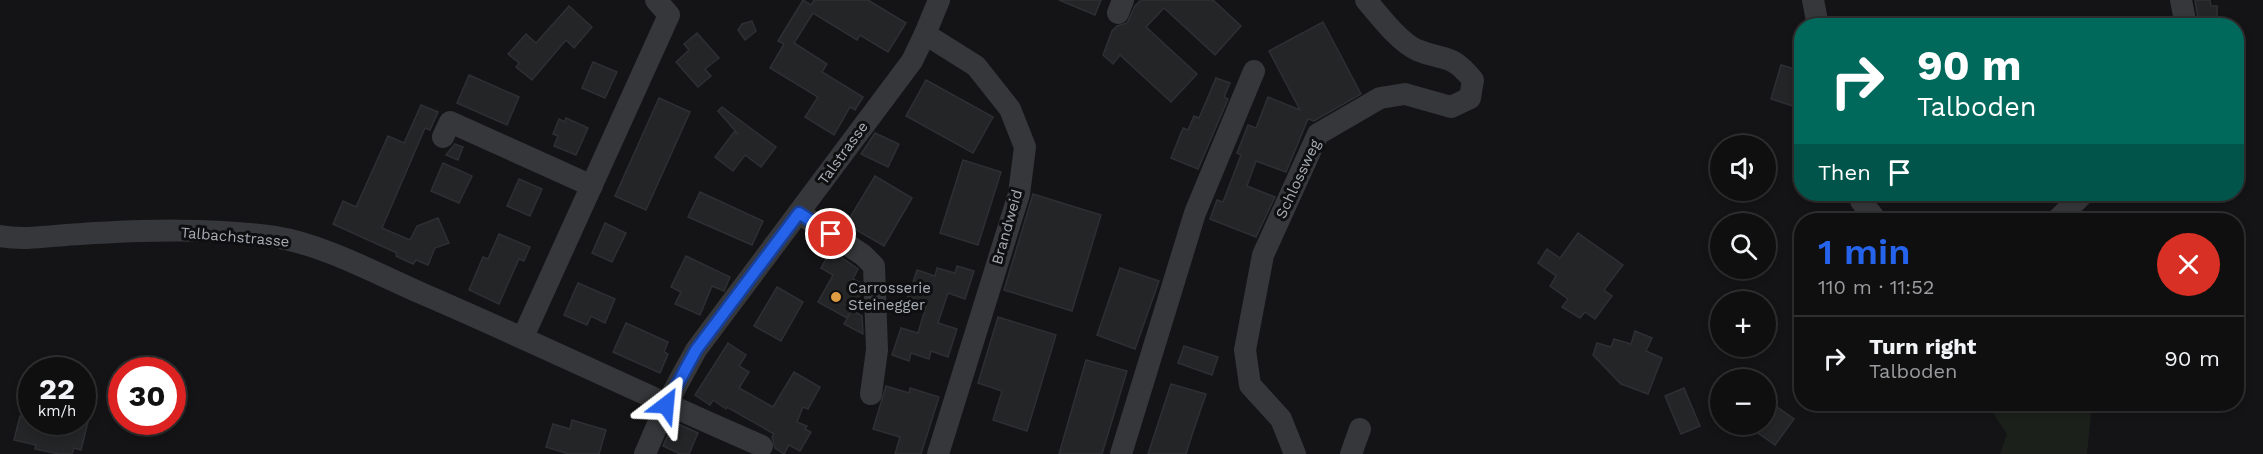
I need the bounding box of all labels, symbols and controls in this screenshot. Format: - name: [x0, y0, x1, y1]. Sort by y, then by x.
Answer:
- text: 90 m: [1917, 41, 2021, 90]
- icon: right: [1818, 42, 1896, 120]
- text: Talboden: [1917, 91, 2036, 123]
- street label: Talstrasse: [814, 118, 872, 188]
- map controls: [1710, 135, 1776, 435]
- button: sound: [1710, 135, 1776, 201]
- street label: Schlossweg: [1272, 137, 1324, 221]
- icon: arrive: [1883, 156, 1916, 189]
- text: Then: [1818, 160, 1871, 185]
- street label: Brandweid: [988, 187, 1026, 267]
- pin: [805, 208, 856, 259]
- button: search: [1710, 213, 1776, 279]
- icon: arrive: [814, 217, 847, 250]
- street label: Talbachstrasse: [180, 223, 290, 251]
- text: 1 min: [1818, 231, 1910, 273]
- button: close: [2157, 233, 2220, 296]
- text: 110 m · 11:52: [1818, 275, 1935, 299]
- place label: Carrosserie Steinegger: [848, 279, 931, 314]
- marker: Carrosserie Steinegger: [829, 290, 843, 304]
- button: +: [1710, 291, 1776, 357]
- text: Turn right: [1869, 334, 1976, 359]
- icon: right: [1818, 342, 1851, 375]
- text: 90 m: [2164, 346, 2220, 371]
- speed limit sign: 30: [108, 357, 186, 435]
- text: Talboden: [1869, 359, 1958, 383]
- button: −: [1710, 369, 1776, 435]
- text: 22: [39, 371, 75, 406]
- position arrow: [634, 373, 698, 437]
- text: km/h: [38, 402, 76, 420]

